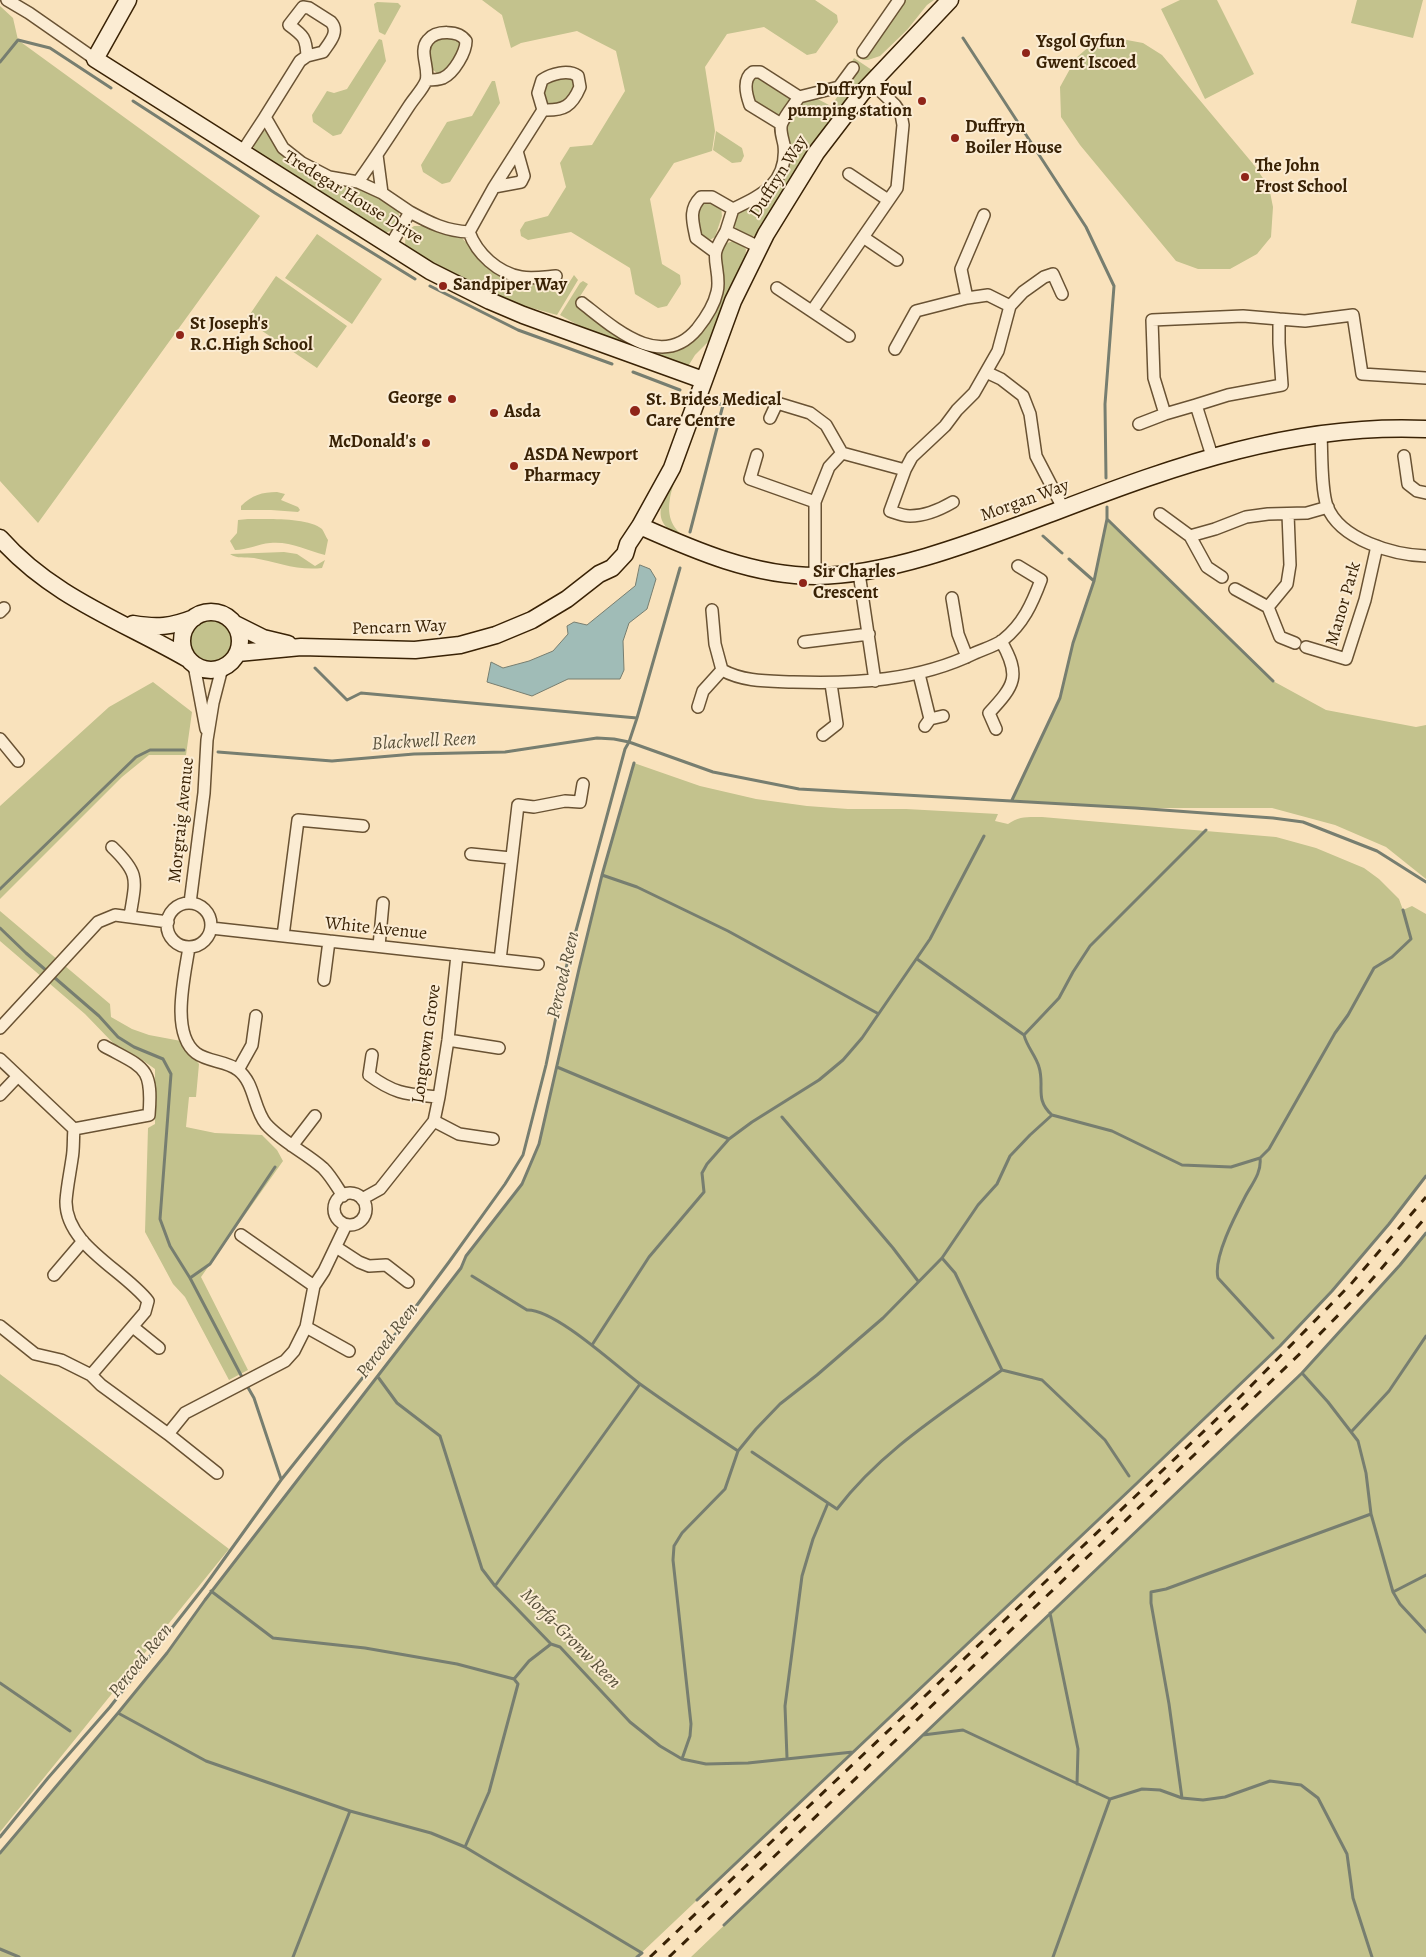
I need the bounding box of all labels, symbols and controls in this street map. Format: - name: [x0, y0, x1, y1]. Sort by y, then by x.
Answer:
- place label: Ysgol Gyfun Gwent Iscoed: [1036, 32, 1136, 74]
- marker: Ysgol Gyfun Gwent Iscoed: [1020, 47, 1032, 59]
- place label: Duffryn Foul pumping station: [787, 80, 912, 122]
- marker: Duffryn Foul pumping station: [916, 95, 928, 107]
- place label: Duffryn Boiler House: [965, 117, 1062, 160]
- street label: Duffryn Way: [745, 132, 813, 222]
- marker: Duffryn Boiler House: [949, 132, 961, 144]
- street label: Tredegar House Drive: [279, 146, 427, 250]
- place label: The John Frost School: [1255, 156, 1347, 198]
- marker: The John Frost School: [1239, 171, 1251, 183]
- place label: Sandpiper Way: [453, 275, 567, 297]
- marker: Sandpiper Way: [437, 280, 449, 292]
- place label: St Joseph's R.C.High School: [190, 314, 313, 356]
- marker: St Joseph's R.C.High School: [174, 329, 186, 341]
- place label: George: [388, 388, 442, 410]
- place label: St. Brides Medical Care Centre: [646, 390, 781, 432]
- marker: George: [446, 393, 458, 405]
- place label: Asda: [504, 402, 541, 424]
- marker: St. Brides Medical Care Centre: [628, 404, 642, 418]
- marker: Asda: [488, 407, 500, 419]
- place label: McDonald's: [328, 432, 416, 454]
- marker: McDonald's: [420, 437, 432, 449]
- place label: ASDA Newport Pharmacy: [524, 445, 638, 488]
- marker: ASDA Newport Pharmacy: [508, 460, 520, 472]
- street label: Morgan Way: [978, 475, 1072, 527]
- street label: Manor Park: [1322, 559, 1366, 649]
- place label: Sir Charles Crescent: [813, 562, 896, 604]
- marker: Sir Charles Crescent: [797, 577, 809, 589]
- street label: Pencarn Way: [351, 616, 447, 640]
- water label: Blackwell Reen: [371, 728, 477, 756]
- street label: Morgraig Avenue: [165, 756, 199, 884]
- street label: White Avenue: [324, 913, 428, 945]
- water label: Percoed Reen: [543, 929, 585, 1021]
- street label: Longtown Grove: [408, 983, 446, 1105]
- water label: Percoed Reen: [352, 1299, 424, 1383]
- water label: Morfa-Gronw Reen: [515, 1584, 625, 1694]
- water label: Percoed Reen: [104, 1619, 178, 1703]

